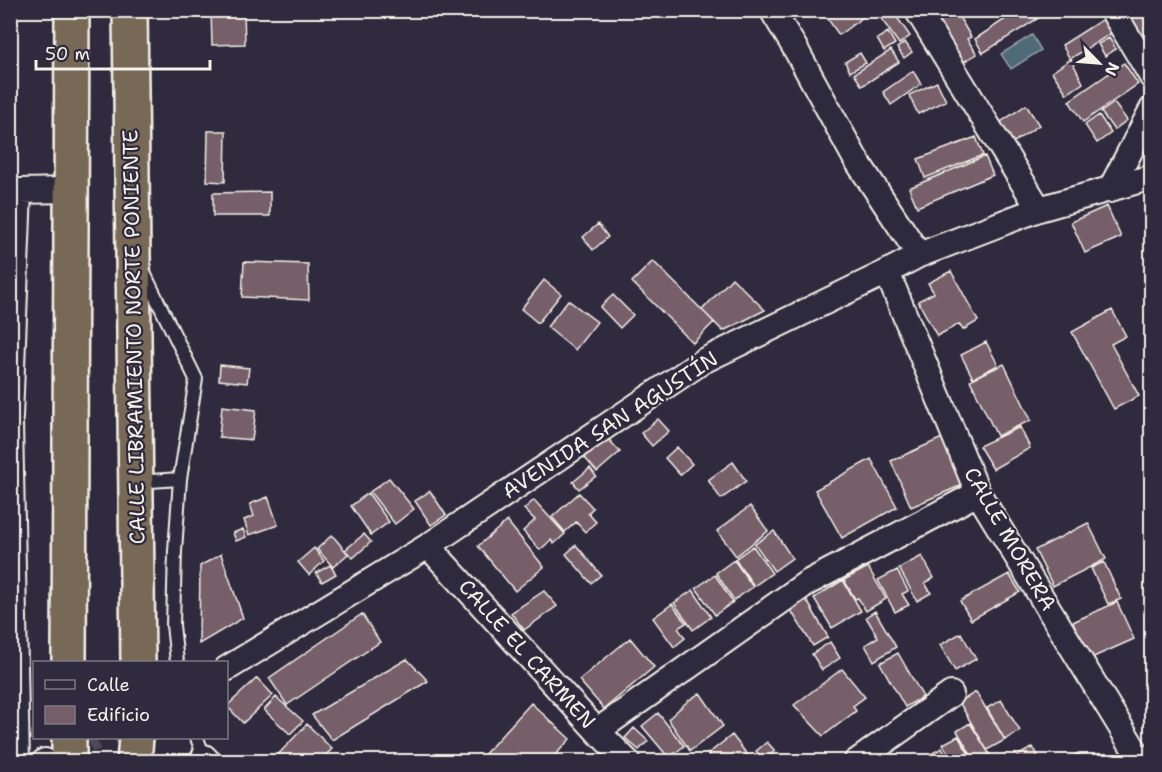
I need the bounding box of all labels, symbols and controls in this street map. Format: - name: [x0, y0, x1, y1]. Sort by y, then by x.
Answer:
- scale bar: [36, 33, 210, 71]
- north arrow: [1069, 33, 1129, 93]
- text: 50 m: [45, 42, 90, 66]
- text: N: [1100, 59, 1124, 79]
- street label: CALLE LIBRAMIENTO NORTE PONIENTE: [116, 129, 152, 545]
- street label: AVENIDA SAN AGUSTÍN: [496, 344, 723, 505]
- street label: CALLE MORERA: [958, 462, 1062, 616]
- street label: CALLE EL CARMEN: [452, 573, 602, 735]
- legend: [33, 661, 228, 739]
- text: Calle: [87, 673, 130, 697]
- text: Edificio: [87, 703, 150, 727]

